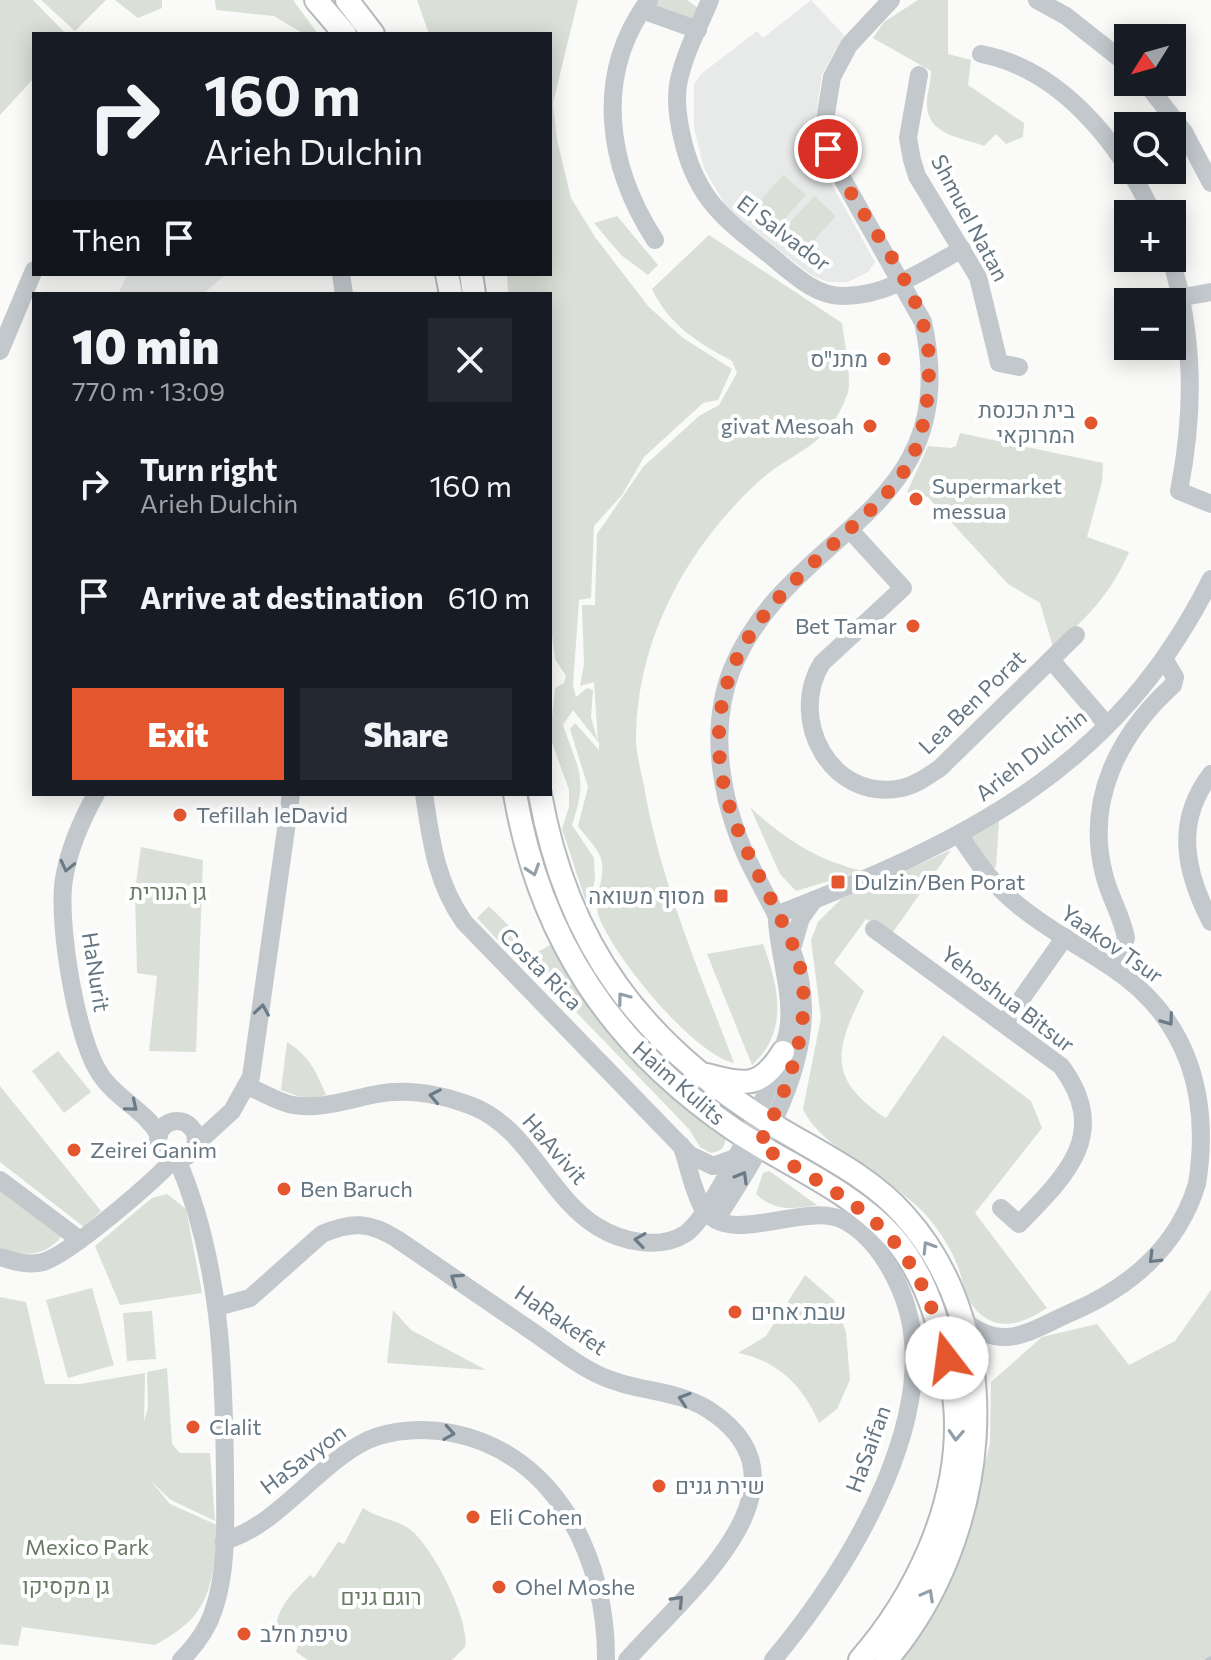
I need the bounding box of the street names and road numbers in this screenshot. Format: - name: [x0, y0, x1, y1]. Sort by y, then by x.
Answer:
- street label: Shmuel Natan: [926, 150, 1015, 286]
- street label: El Salvador: [732, 189, 837, 277]
- street label: Lea Ben Porat: [913, 644, 1031, 759]
- street label: Arieh Dulchin: [970, 703, 1092, 806]
- street label: Yaakov Tsur: [1056, 899, 1169, 989]
- street label: Costa Rica: [495, 922, 588, 1015]
- street label: HaNurit: [77, 930, 116, 1014]
- street label: Yehoshua Bitsur: [936, 940, 1080, 1058]
- street label: Haim Kulits: [627, 1035, 731, 1130]
- street label: HaAvivit: [517, 1108, 594, 1190]
- street label: HaRakefet: [510, 1279, 613, 1360]
- street label: HaSaifan: [839, 1402, 896, 1496]
- street label: HaSavyon: [255, 1418, 351, 1500]

